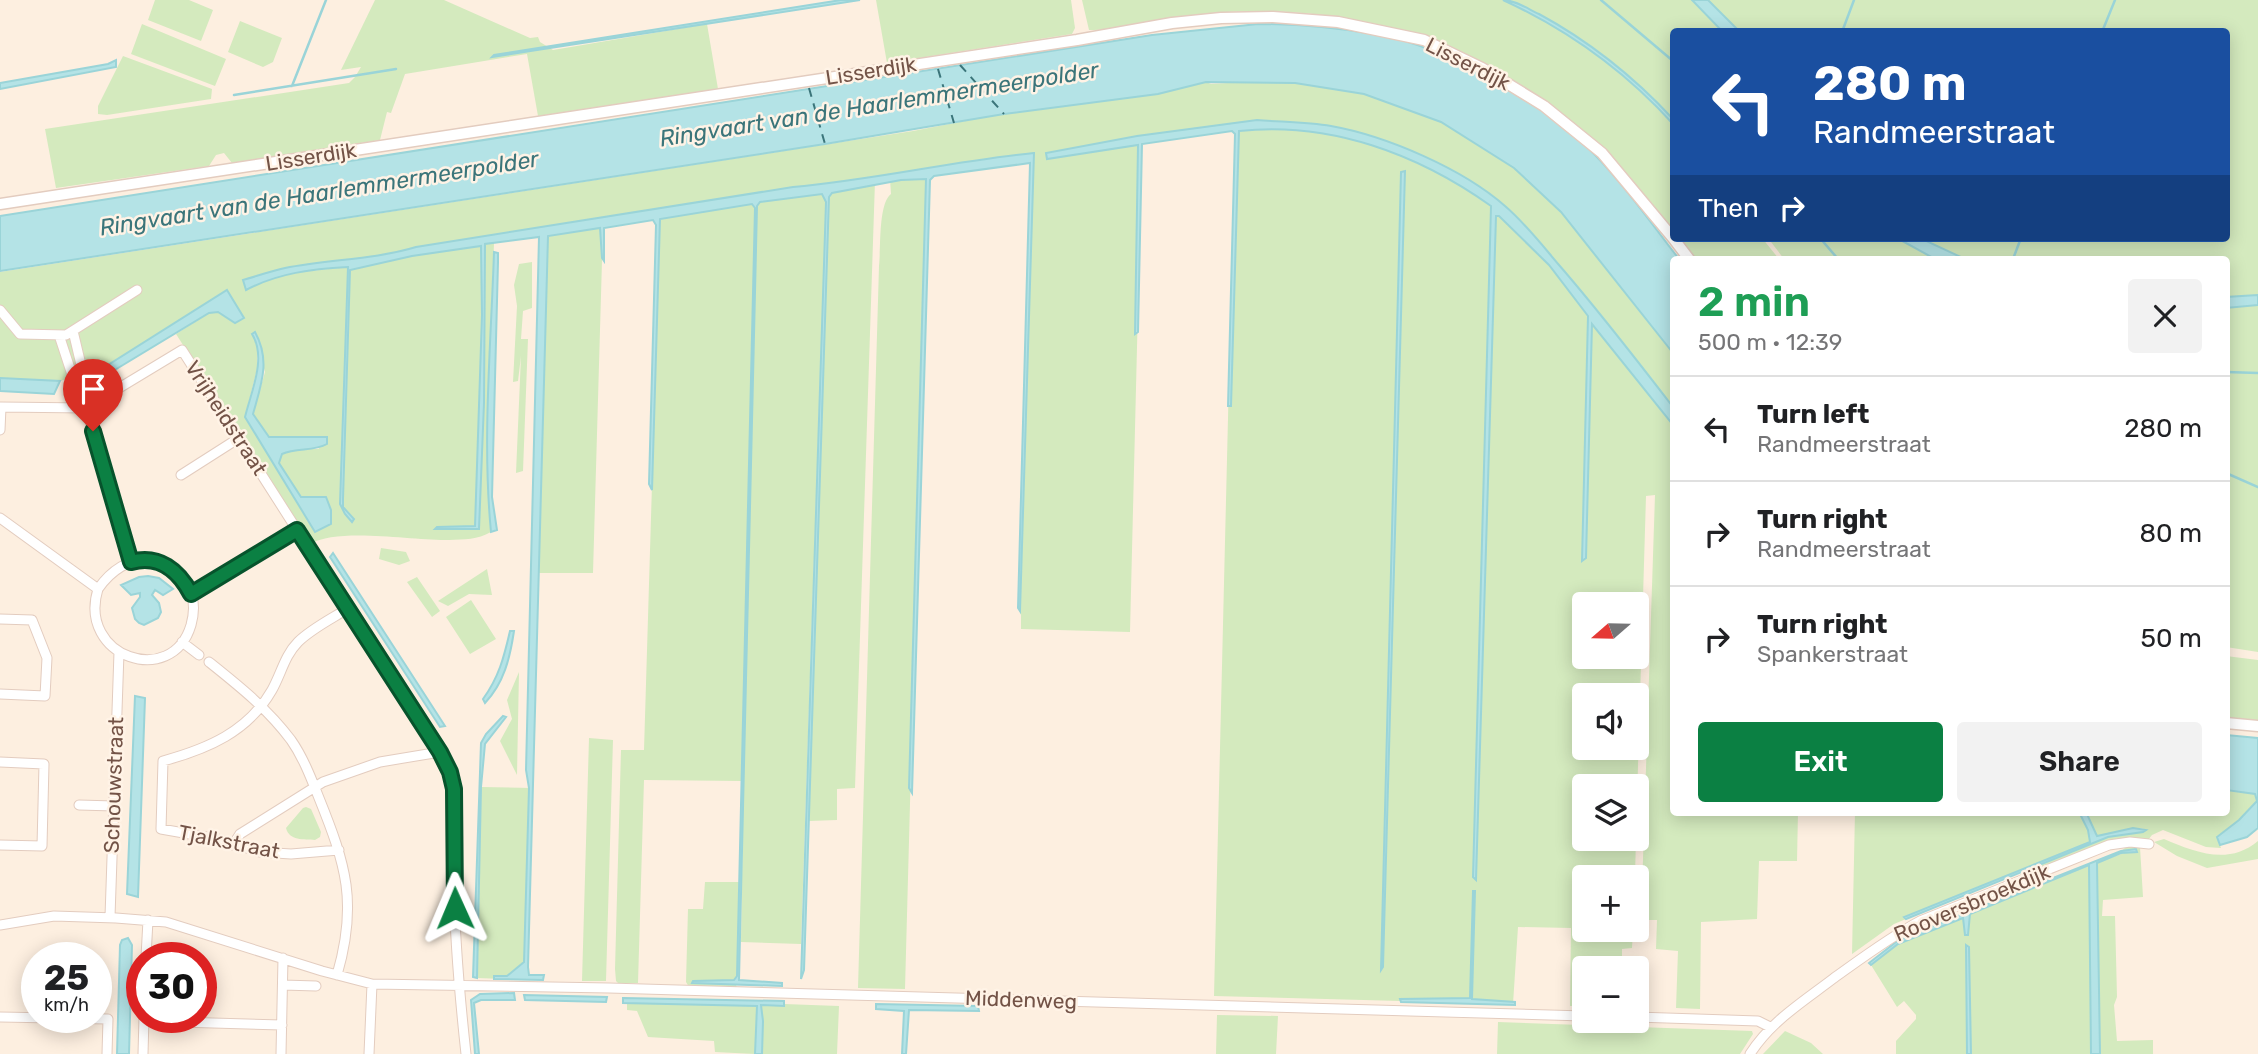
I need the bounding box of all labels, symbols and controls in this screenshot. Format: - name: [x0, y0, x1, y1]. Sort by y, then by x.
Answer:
- street label: Lisserdijk: [1422, 32, 1515, 96]
- street label: Lisserdijk: [824, 51, 918, 90]
- text: 280 m: [1813, 54, 1967, 112]
- water label: Ringvaart van de Haarlemmermeerpolder: [657, 55, 1102, 153]
- icon: left: [1698, 56, 1789, 147]
- text: Randmeerstraat: [1813, 113, 2055, 151]
- street label: Lisserdijk: [264, 137, 358, 176]
- water label: Ringvaart van de Haarlemmermeerpolder: [97, 144, 542, 242]
- icon: right: [1773, 189, 1811, 227]
- text: Then: [1698, 193, 1759, 224]
- text: 2 min: [1698, 277, 1810, 327]
- button: close: [2128, 279, 2202, 353]
- text: 500 m · 12:39: [1698, 328, 1843, 356]
- street label: Vrijheidstraat: [180, 356, 273, 480]
- pin: [63, 359, 123, 431]
- icon: arrive: [74, 370, 112, 408]
- text: Turn left: [1757, 399, 1869, 430]
- icon: left: [1698, 410, 1736, 448]
- text: 280 m: [2124, 413, 2202, 444]
- text: Randmeerstraat: [1757, 430, 1931, 458]
- text: Turn right: [1757, 504, 1887, 535]
- icon: right: [1698, 515, 1736, 553]
- text: 80 m: [2139, 518, 2202, 549]
- text: Randmeerstraat: [1757, 535, 1931, 563]
- north arrow: [1572, 592, 1648, 668]
- map controls: [1572, 592, 1649, 1033]
- text: Turn right: [1757, 609, 1887, 640]
- icon: right: [1698, 620, 1736, 658]
- text: 50 m: [2141, 623, 2202, 654]
- text: Spankerstraat: [1757, 640, 1908, 668]
- button: sound: [1572, 683, 1649, 760]
- street label: Schouwstraat: [99, 716, 128, 854]
- button: Exit: [1698, 722, 1943, 802]
- button: Share: [1957, 722, 2202, 802]
- button: layers: [1572, 774, 1649, 851]
- street label: Tjalkstraat: [176, 819, 282, 864]
- street label: Rooversbroekdijk: [1890, 858, 2054, 947]
- button: +: [1572, 865, 1649, 942]
- position arrow: [418, 871, 492, 945]
- speed limit sign: 30: [126, 942, 217, 1033]
- button: −: [1572, 956, 1649, 1033]
- text: 25: [44, 957, 89, 999]
- street label: Middenweg: [965, 985, 1077, 1014]
- text: km/h: [44, 994, 89, 1016]

